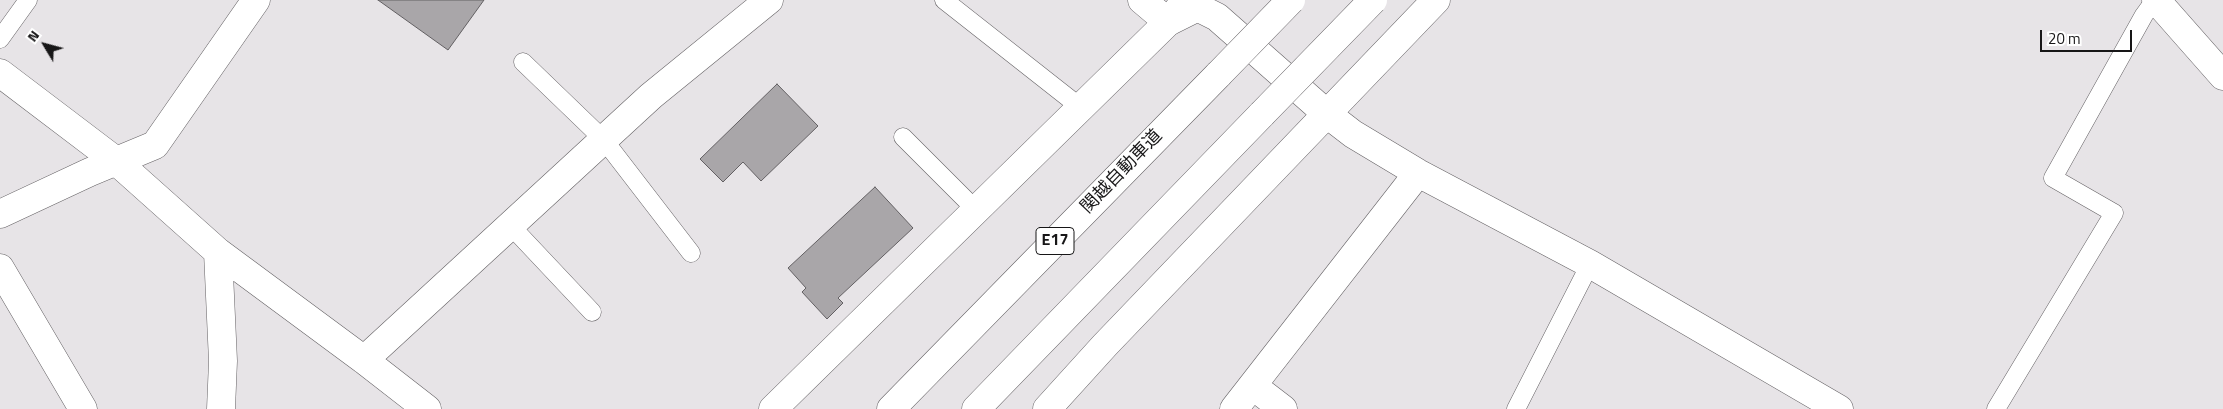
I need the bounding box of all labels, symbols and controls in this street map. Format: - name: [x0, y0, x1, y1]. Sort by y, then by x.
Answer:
- north arrow: [20, 20, 70, 70]
- scale bar: [2043, 20, 2136, 52]
- text: N: [21, 25, 44, 46]
- text: 20 m: [2048, 27, 2081, 50]
- street label: 関越自動車道: [1077, 126, 1167, 218]
- road number: E17: [1036, 228, 1074, 255]

